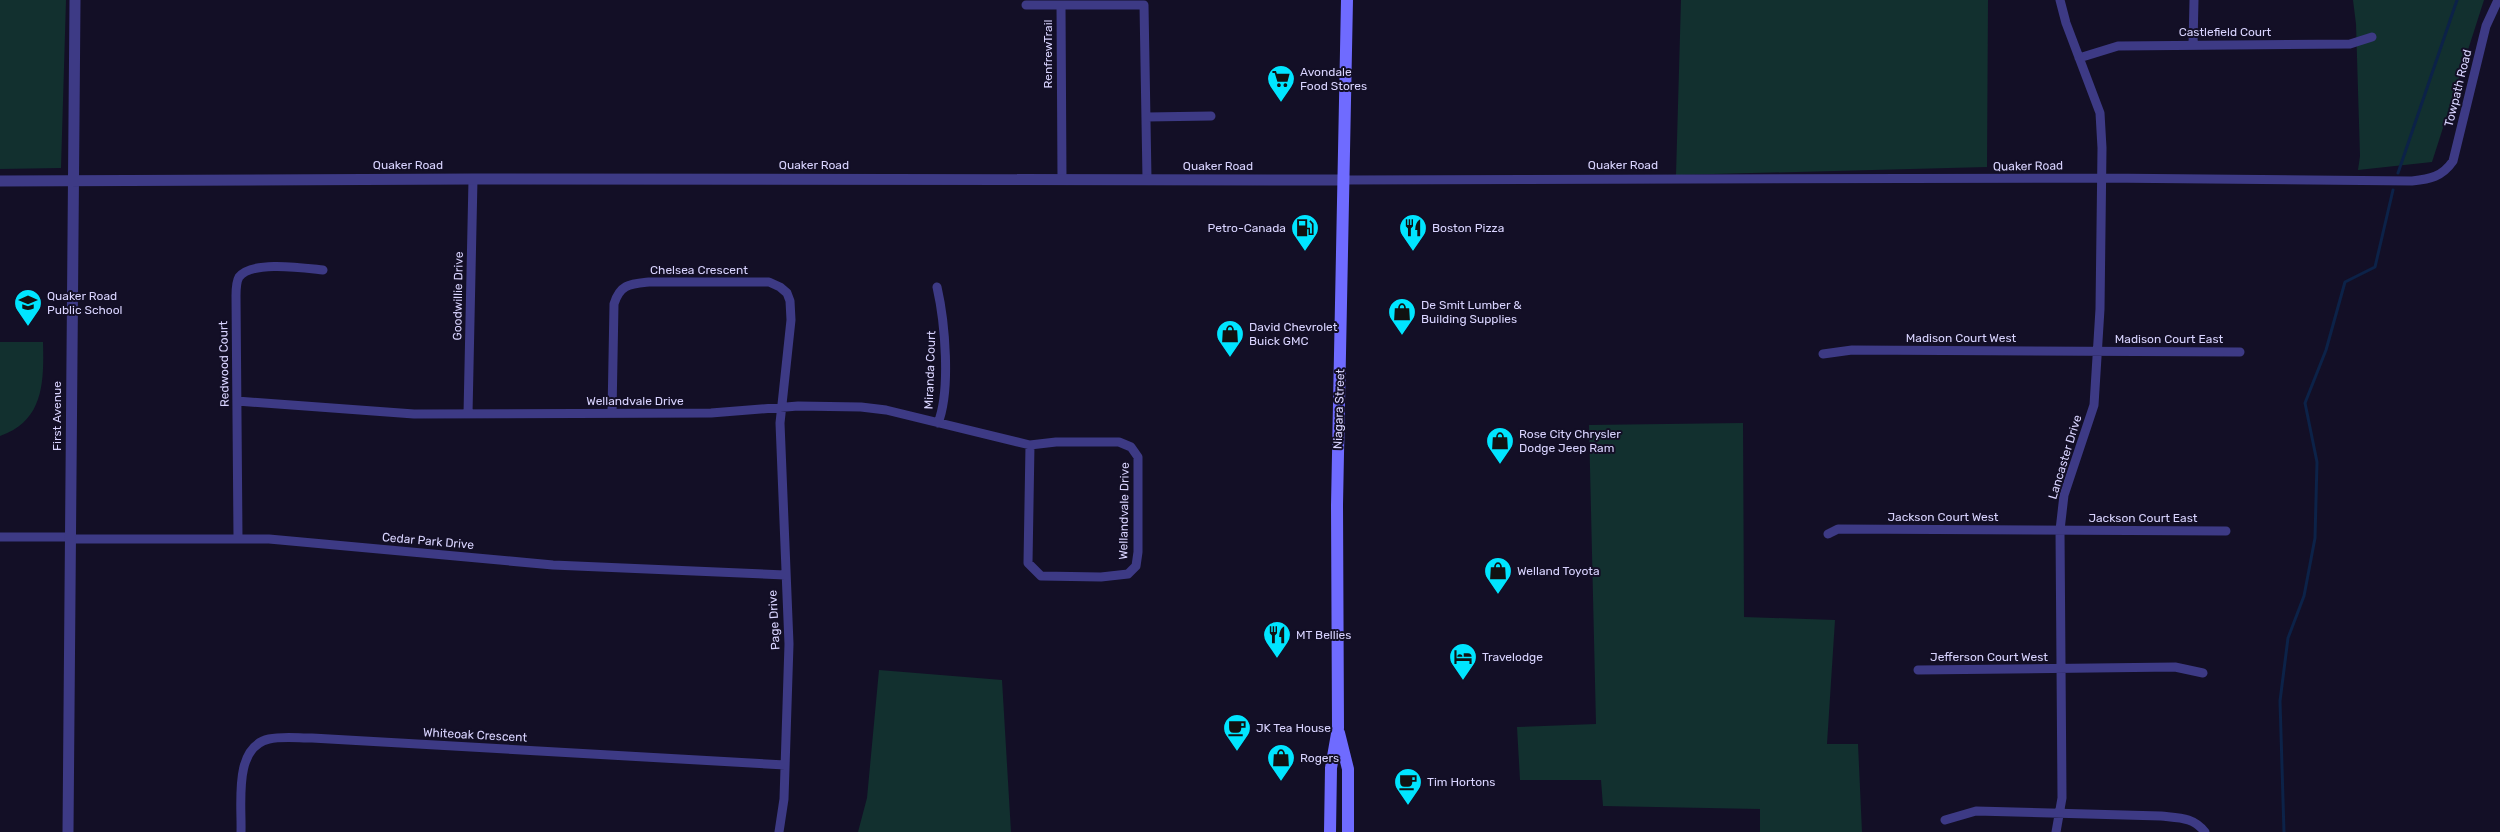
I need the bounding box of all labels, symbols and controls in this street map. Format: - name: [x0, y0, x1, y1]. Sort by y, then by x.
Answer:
- street label: RenfrewTrail: [1041, 19, 1055, 88]
- street label: Castlefield Court: [2179, 25, 2272, 39]
- street label: Towpath Road: [2442, 48, 2474, 128]
- supermarket icon: Avondale Food Stores: [1266, 64, 1296, 103]
- place label: Avondale Food Stores: [1300, 65, 1367, 93]
- street label: Quaker Road: [373, 158, 443, 172]
- street label: Quaker Road: [779, 158, 849, 172]
- street label: Quaker Road: [1588, 158, 1658, 172]
- street label: Quaker Road: [1993, 158, 2063, 174]
- street label: Quaker Road: [1183, 159, 1253, 173]
- fuel station icon: Petro-Canada: [1290, 213, 1320, 252]
- restaurant icon: Boston Pizza: [1398, 213, 1428, 252]
- place label: Petro-Canada: [1208, 221, 1286, 235]
- place label: Boston Pizza: [1432, 221, 1504, 235]
- street label: Goodwillie Drive: [450, 251, 466, 341]
- street label: Chelsea Crescent: [650, 263, 748, 277]
- school or university icon: Quaker Road Public School: [13, 288, 43, 327]
- place label: Quaker Road Public School: [47, 289, 123, 317]
- shop icon: De Smit Lumber & Building Supplies: [1387, 297, 1417, 336]
- place label: De Smit Lumber & Building Supplies: [1421, 298, 1522, 326]
- shop icon: David Chevrolet Buick GMC: [1215, 319, 1245, 358]
- street label: Redwood Court: [216, 320, 232, 407]
- place label: David Chevrolet Buick GMC: [1249, 320, 1338, 348]
- street label: Miranda Court: [922, 330, 938, 410]
- street label: Madison Court West: [1906, 331, 2017, 345]
- street label: Madison Court East: [2115, 332, 2224, 346]
- street label: Niagara Street: [1331, 368, 1347, 449]
- street label: First Avenue: [50, 381, 64, 451]
- street label: Wellandvale Drive: [586, 394, 684, 408]
- street label: Lancaster Drive: [2046, 413, 2085, 501]
- shop icon: Rose City Chrysler Dodge Jeep Ram: [1485, 426, 1515, 465]
- place label: Rose City Chrysler Dodge Jeep Ram: [1519, 427, 1621, 455]
- street label: Wellandvale Drive: [1116, 462, 1132, 560]
- street label: Jackson Court West: [1887, 510, 1999, 524]
- street label: Jackson Court East: [2088, 511, 2198, 525]
- street label: Cedar Park Drive: [381, 530, 475, 552]
- shop icon: Welland Toyota: [1483, 556, 1513, 595]
- place label: Welland Toyota: [1517, 564, 1600, 578]
- street label: Page Drive: [765, 589, 783, 650]
- restaurant icon: MT Bellies: [1262, 620, 1292, 659]
- place label: MT Bellies: [1296, 628, 1351, 642]
- hotel icon: Travelodge: [1448, 642, 1478, 681]
- place label: Travelodge: [1482, 650, 1543, 664]
- street label: Jefferson Court West: [1930, 650, 2048, 664]
- cafe icon: JK Tea House: [1222, 713, 1252, 752]
- place label: JK Tea House: [1256, 721, 1331, 735]
- street label: Whiteoak Crescent: [423, 725, 528, 745]
- shop icon: Rogers: [1266, 743, 1296, 782]
- place label: Rogers: [1300, 751, 1339, 765]
- cafe icon: Tim Hortons: [1393, 767, 1423, 806]
- place label: Tim Hortons: [1427, 775, 1495, 789]

